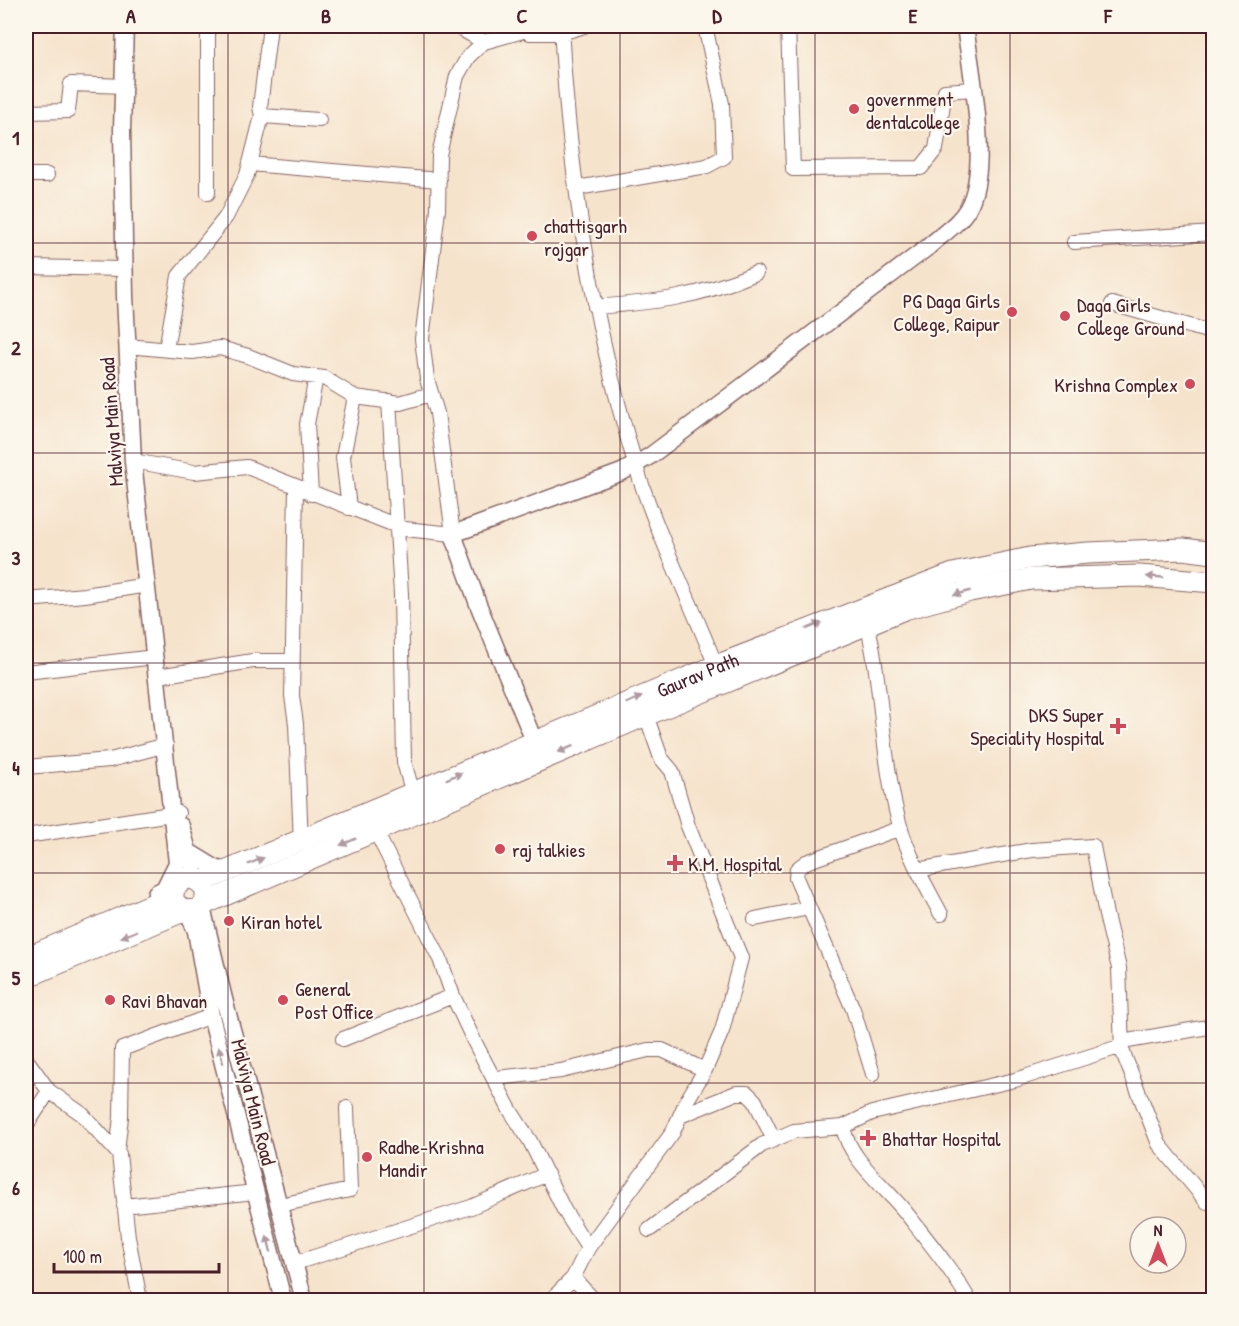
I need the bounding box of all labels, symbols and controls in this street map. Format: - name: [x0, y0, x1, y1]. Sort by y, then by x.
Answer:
- text: A: [126, 2, 136, 29]
- text: B: [321, 2, 331, 29]
- text: C: [517, 2, 528, 29]
- text: D: [712, 2, 722, 29]
- text: E: [909, 2, 918, 29]
- text: F: [1103, 2, 1113, 29]
- place label: government dentalcollege: [866, 85, 960, 135]
- marker: government dentalcollege: [847, 102, 861, 116]
- text: 1: [12, 124, 20, 151]
- place label: chattisgarh rojgar: [544, 212, 627, 262]
- marker: chattisgarh rojgar: [525, 229, 539, 243]
- place label: PG Daga Girls College, Raipur: [893, 287, 1000, 337]
- place label: Daga Girls College Ground: [1077, 291, 1184, 341]
- marker: PG Daga Girls College, Raipur: [1005, 305, 1019, 319]
- marker: Daga Girls College Ground: [1058, 309, 1072, 323]
- text: 2: [11, 334, 21, 361]
- street label: Malviya Main Road: [93, 356, 129, 487]
- place label: Krishna Complex: [1054, 371, 1178, 398]
- marker: Krishna Complex: [1183, 377, 1197, 391]
- text: 3: [12, 544, 21, 571]
- one-way arrow: [1146, 572, 1165, 581]
- one-way arrow: [953, 589, 971, 598]
- one-way arrow: [806, 621, 824, 631]
- street label: Gaurav Path: [652, 645, 742, 703]
- one-way arrow: [625, 695, 643, 704]
- place label: DKS Super Speciality Hospital: [970, 701, 1105, 751]
- marker: DKS Super Speciality Hospital: [1109, 717, 1127, 735]
- one-way arrow: [557, 745, 575, 754]
- text: 4: [12, 754, 20, 781]
- one-way arrow: [446, 771, 464, 781]
- place label: raj talkies: [512, 836, 586, 863]
- one-way arrow: [339, 838, 357, 847]
- marker: raj talkies: [493, 842, 507, 856]
- place label: K.M. Hospital: [688, 850, 782, 877]
- marker: K.M. Hospital: [666, 854, 684, 872]
- one-way arrow: [247, 856, 265, 866]
- place label: Kiran hotel: [241, 908, 322, 935]
- marker: Kiran hotel: [222, 914, 236, 928]
- one-way arrow: [119, 929, 137, 939]
- text: 5: [12, 964, 21, 991]
- place label: General Post Office: [295, 975, 374, 1025]
- place label: Ravi Bhavan: [122, 987, 207, 1014]
- marker: Ravi Bhavan: [103, 993, 117, 1007]
- marker: General Post Office: [276, 993, 290, 1007]
- street label: Malviya Main Road: [225, 1036, 283, 1168]
- one-way arrow: [215, 1046, 225, 1064]
- place label: Bhattar Hospital: [882, 1125, 1001, 1152]
- marker: Bhattar Hospital: [859, 1129, 877, 1147]
- place label: Radhe-Krishna Mandir: [379, 1133, 484, 1183]
- marker: Radhe-Krishna Mandir: [360, 1150, 374, 1164]
- text: 6: [12, 1174, 20, 1201]
- north arrow: [1128, 1215, 1188, 1275]
- text: N: [1154, 1219, 1163, 1241]
- one-way arrow: [263, 1235, 273, 1253]
- scale bar: [54, 1236, 219, 1274]
- text: 100 m: [63, 1244, 102, 1269]

